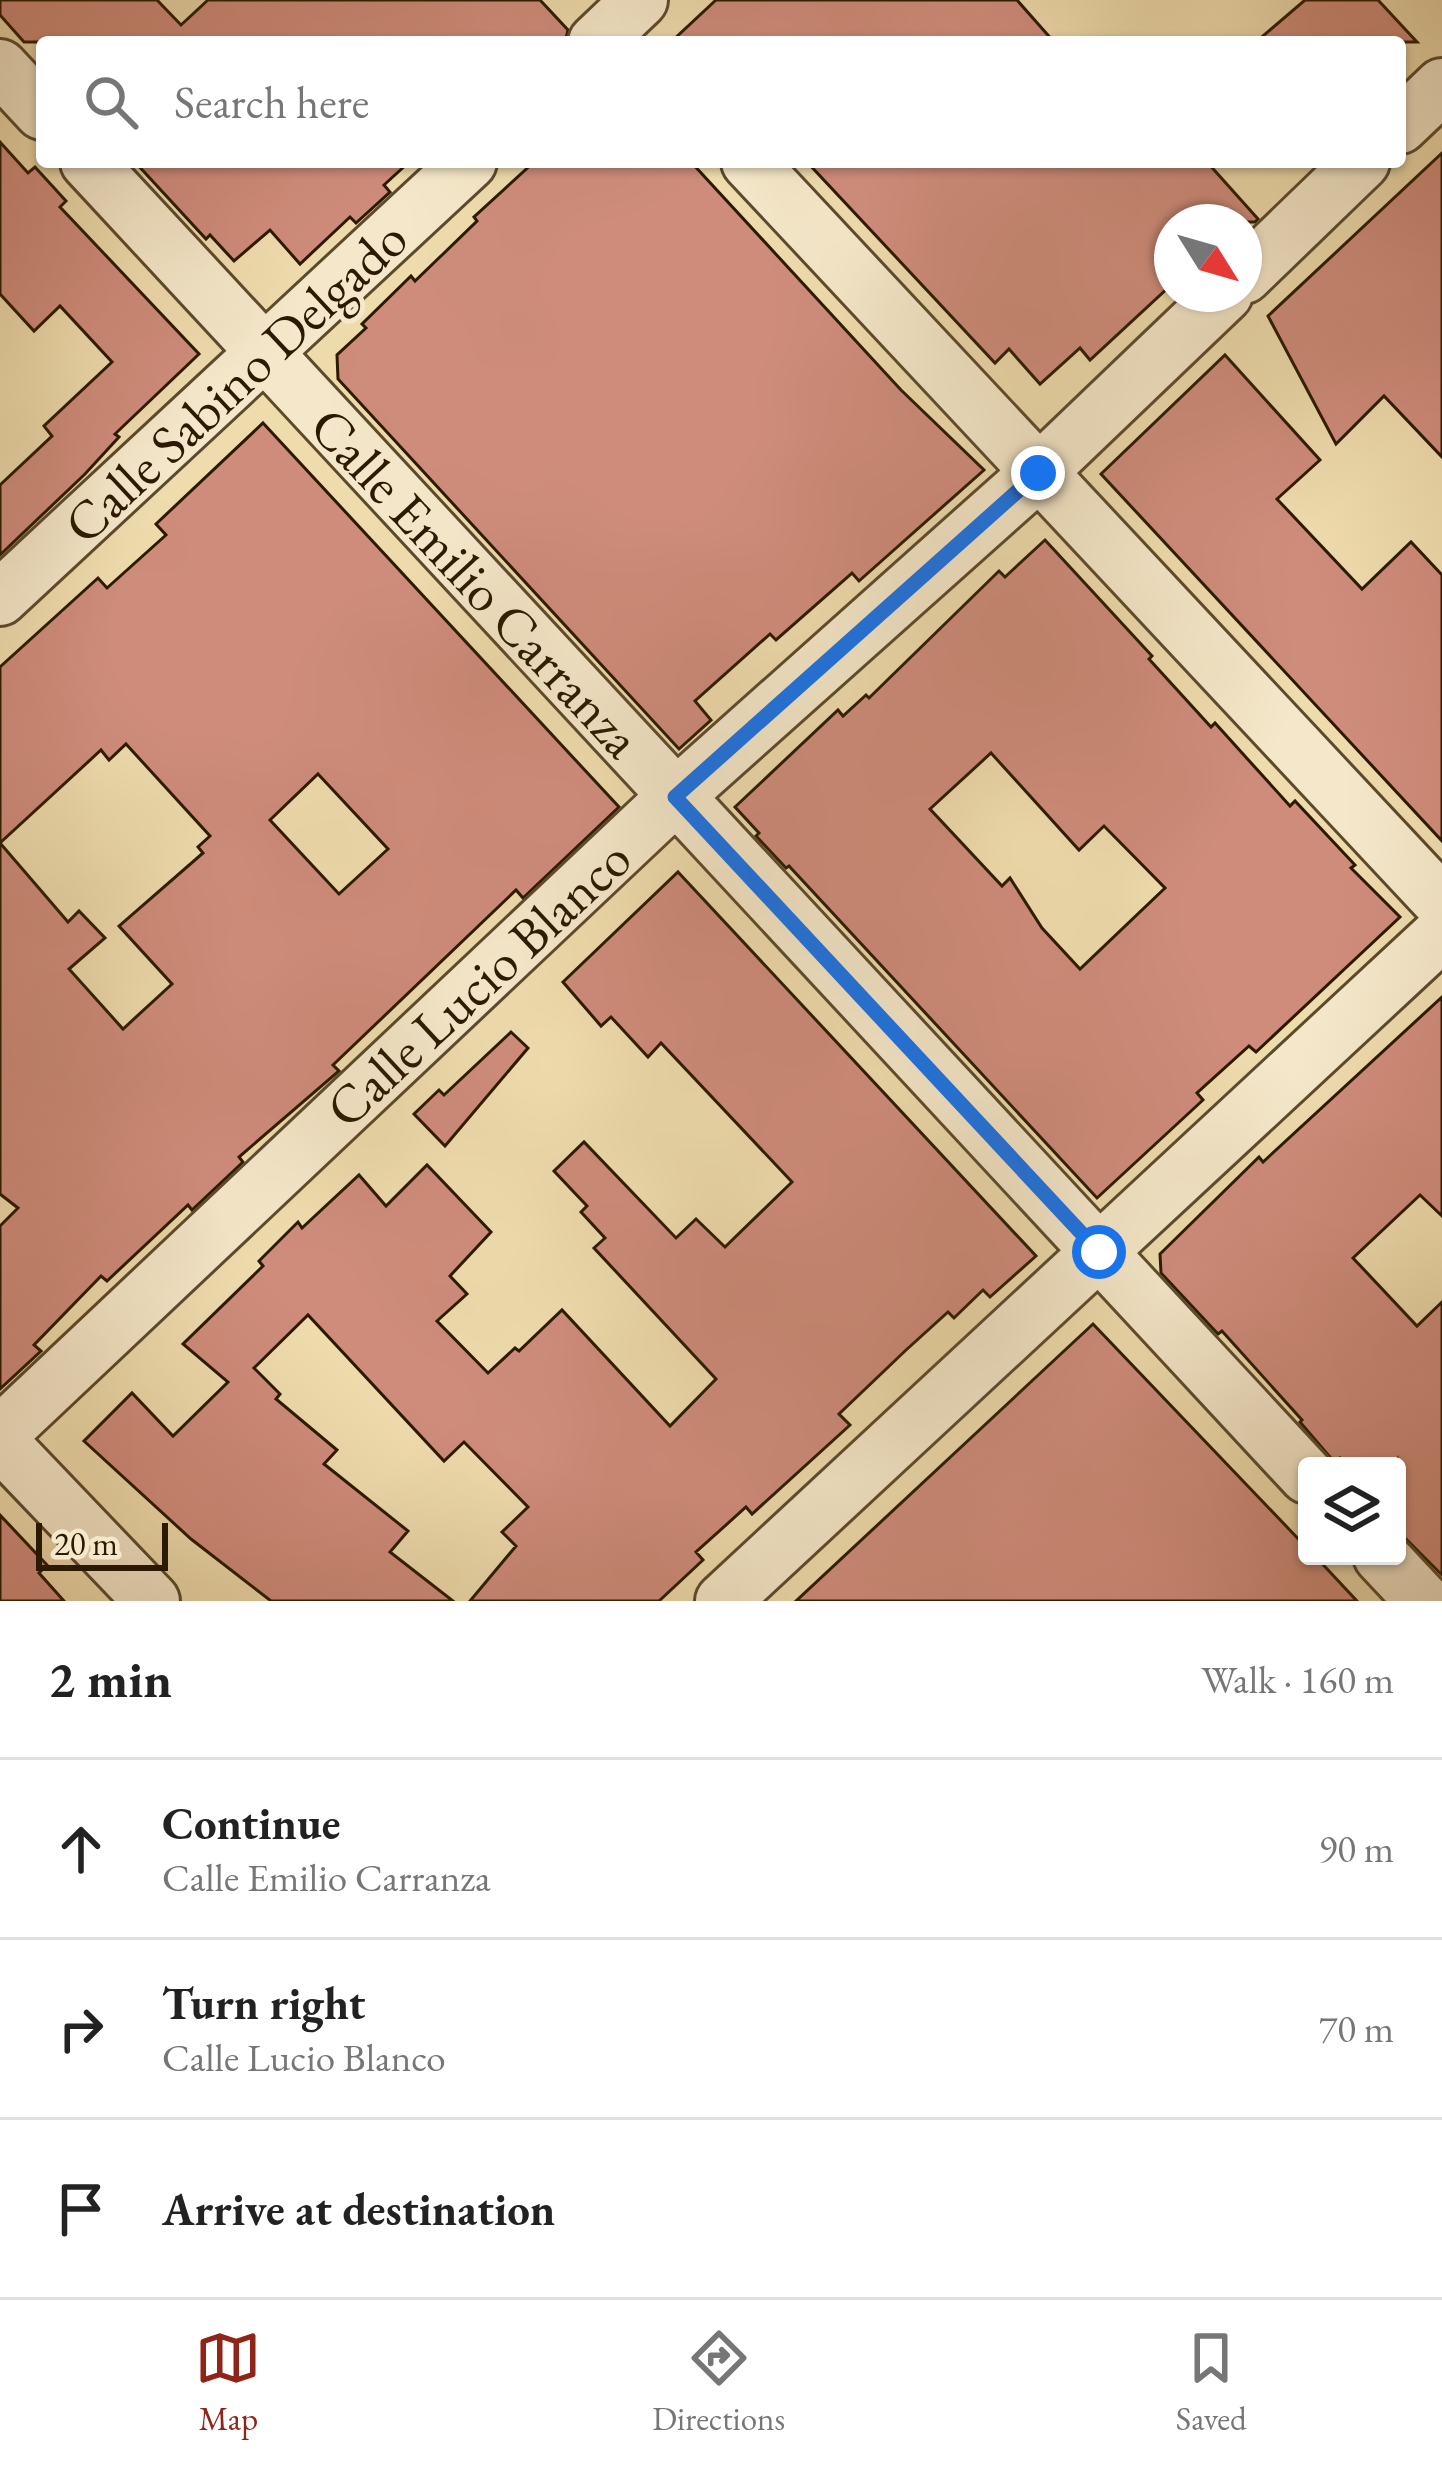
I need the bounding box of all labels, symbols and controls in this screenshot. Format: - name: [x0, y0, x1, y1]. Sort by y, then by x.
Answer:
- search box: [36, 36, 1406, 168]
- icon: search: [78, 69, 144, 135]
- text: Search here: [174, 73, 369, 131]
- street label: Calle Sabino Delgado: [48, 204, 422, 558]
- north arrow: [1154, 204, 1262, 312]
- street label: Calle Emilio Carranza: [295, 392, 657, 773]
- route end: [1011, 446, 1065, 500]
- street label: Calle Lucio Blanco: [311, 823, 645, 1143]
- route start: [1072, 1225, 1126, 1279]
- map controls: [1298, 1457, 1406, 1565]
- button: layers: [1298, 1457, 1406, 1565]
- scale bar: [36, 1517, 168, 1570]
- text: 20 m: [54, 1522, 118, 1565]
- text: 2 min: [48, 1646, 172, 1712]
- text: Walk · 160 m: [1201, 1654, 1394, 1705]
- text: Continue: [162, 1794, 340, 1852]
- icon: ahead: [48, 1816, 114, 1882]
- text: 90 m: [1318, 1823, 1394, 1874]
- text: Calle Emilio Carranza: [162, 1852, 491, 1903]
- text: Turn right: [162, 1974, 365, 2032]
- icon: right: [48, 1996, 114, 2062]
- text: 70 m: [1318, 2003, 1394, 2054]
- text: Calle Lucio Blanco: [162, 2032, 446, 2083]
- icon: arrive: [48, 2176, 114, 2242]
- text: Arrive at destination: [162, 2180, 555, 2238]
- tab: Map: [195, 2325, 261, 2440]
- tab: Directions: [652, 2325, 785, 2440]
- tab: Saved: [1176, 2325, 1247, 2440]

